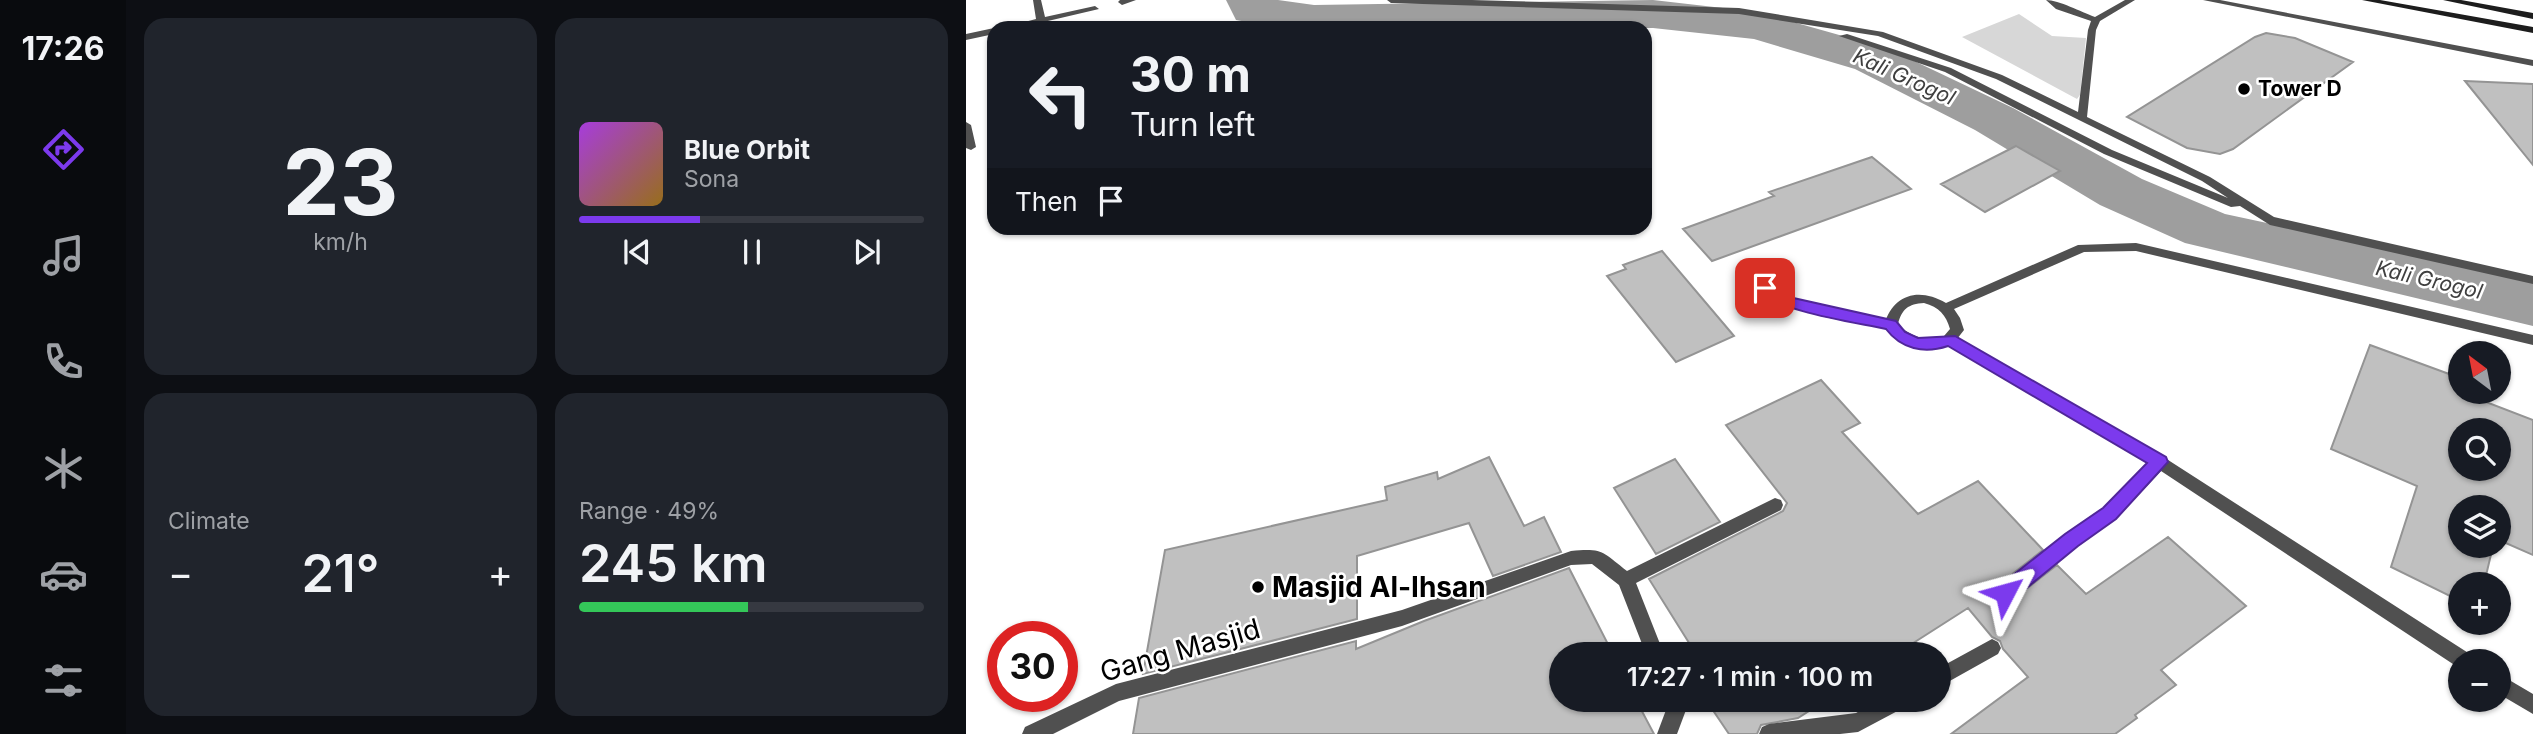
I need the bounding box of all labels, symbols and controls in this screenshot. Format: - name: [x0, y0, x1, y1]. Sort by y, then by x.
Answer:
- text: 17:26: [22, 29, 104, 68]
- water label: Kali Grogol: [1849, 43, 1960, 110]
- text: 30 m: [1130, 45, 1251, 104]
- icon: left: [1015, 49, 1106, 140]
- place label: Tower D: [2258, 76, 2342, 101]
- marker: Tower D: [2236, 81, 2252, 97]
- text: Turn left: [1130, 105, 1255, 144]
- icon: directions: [39, 125, 88, 174]
- text: 23: [282, 127, 399, 237]
- text: Blue Orbit: [684, 134, 810, 165]
- text: Sona: [684, 165, 739, 193]
- icon: arrive: [1092, 182, 1130, 220]
- text: Then: [1015, 186, 1078, 217]
- text: km/h: [313, 228, 368, 256]
- icon: music: [39, 231, 88, 280]
- icon: previous: [618, 233, 656, 271]
- icon: pause: [733, 233, 771, 271]
- icon: next: [848, 233, 886, 271]
- water label: Kali Grogol: [2373, 255, 2486, 304]
- pin: [1735, 258, 1795, 318]
- icon: arrive: [1746, 269, 1784, 307]
- icon: phone: [39, 337, 88, 386]
- north arrow: [2448, 341, 2511, 404]
- map controls: [2448, 341, 2511, 712]
- button: search: [2448, 418, 2511, 481]
- icon: climate: [39, 444, 88, 493]
- button: layers: [2448, 495, 2511, 558]
- text: Range · 49%: [579, 497, 719, 525]
- text: Climate: [168, 507, 250, 535]
- text: 245 km: [579, 532, 767, 595]
- text: 21°: [301, 542, 380, 605]
- icon: car: [39, 550, 88, 599]
- text: −: [168, 550, 193, 596]
- text: +: [488, 550, 513, 596]
- position arrow: [1968, 556, 2042, 630]
- place label: Masjid Al-Ihsan: [1272, 570, 1486, 604]
- button: +: [2448, 572, 2511, 635]
- marker: Masjid Al-Ihsan: [1250, 579, 1266, 595]
- street label: Gang Masjid: [1096, 611, 1264, 689]
- speed limit sign: 30: [987, 621, 1078, 712]
- button: −: [2448, 649, 2511, 712]
- icon: filters: [39, 656, 88, 705]
- text: 17:27 · 1 min · 100 m: [1627, 661, 1873, 692]

